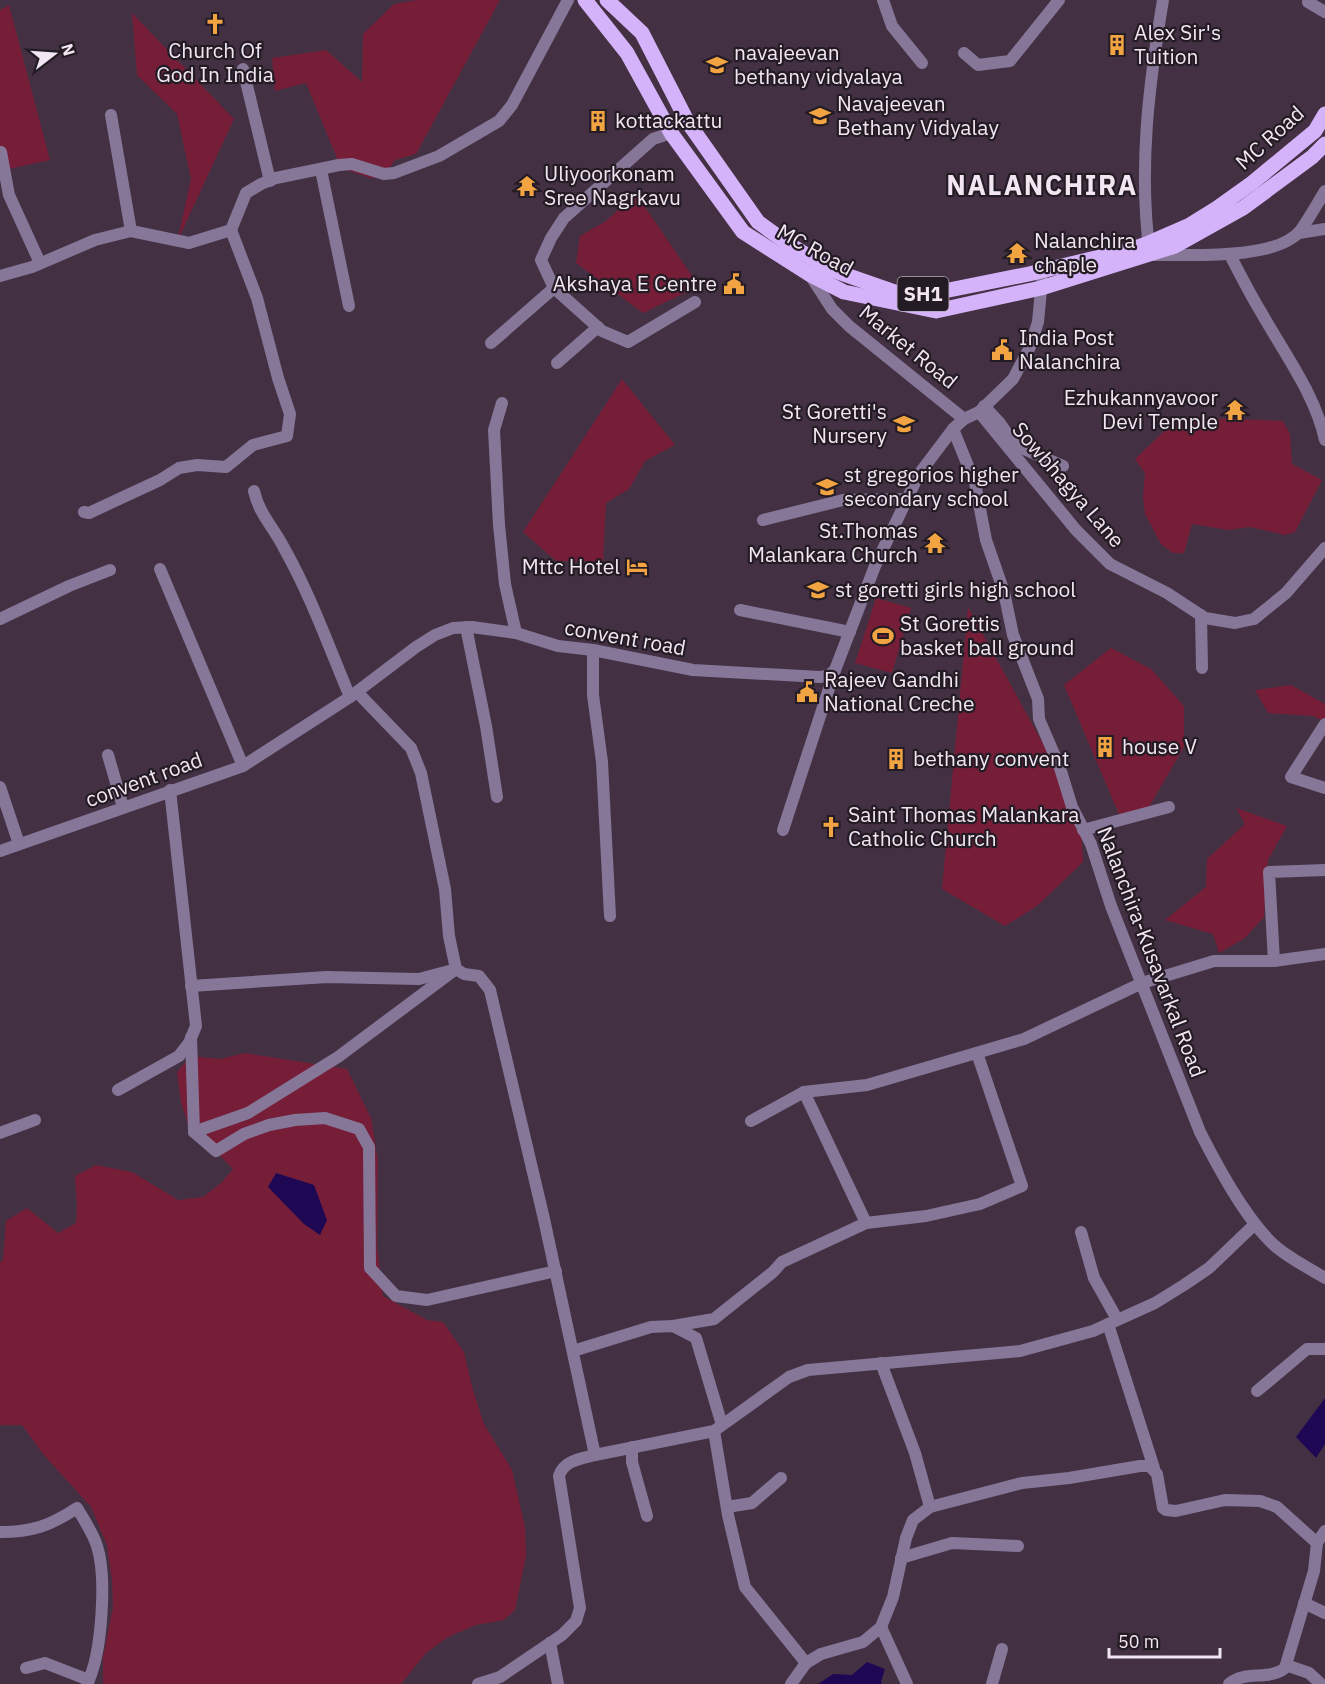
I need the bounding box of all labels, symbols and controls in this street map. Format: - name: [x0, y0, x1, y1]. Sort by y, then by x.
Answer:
- church icon: Church Of God In India: [203, 12, 227, 36]
- place label: Alex Sir's Tuition: [1134, 18, 1221, 70]
- north arrow: [24, 24, 84, 84]
- building icon: Alex Sir's Tuition: [1105, 33, 1129, 57]
- place label: Church Of God In India: [156, 36, 274, 88]
- place label: navajeevan bethany vidyalaya: [734, 38, 903, 90]
- text: N: [57, 41, 80, 58]
- school or university icon: navajeevan bethany vidyalaya: [705, 53, 729, 77]
- place label: Navajeevan Bethany Vidyalay: [837, 89, 999, 141]
- street label: MC Road: [1229, 99, 1310, 176]
- school or university icon: Navajeevan Bethany Vidyalay: [808, 104, 832, 128]
- place label: kottackattu: [615, 106, 722, 134]
- building icon: kottackattu: [586, 109, 610, 133]
- place label: Uliyoorkonam Sree Nagrkavu: [544, 159, 681, 211]
- district label: NALANCHIRA: [946, 167, 1138, 202]
- temple icon: Uliyoorkonam Sree Nagrkavu: [515, 174, 539, 198]
- street label: MC Road: [772, 217, 859, 282]
- place label: Nalanchira chaple: [1034, 226, 1136, 278]
- temple icon: Nalanchira chaple: [1005, 241, 1029, 265]
- place label: Akshaya E Centre: [553, 269, 717, 297]
- public building icon: Akshaya E Centre: [722, 272, 746, 296]
- road number: SH1: [898, 277, 948, 311]
- street label: Market Road: [854, 298, 964, 394]
- place label: India Post Nalanchira: [1019, 323, 1121, 375]
- public building icon: India Post Nalanchira: [990, 338, 1014, 362]
- place label: Ezhukannyavoor Devi Temple: [1064, 383, 1218, 435]
- place label: St Goretti's Nursery: [782, 397, 888, 449]
- temple icon: Ezhukannyavoor Devi Temple: [1223, 398, 1247, 422]
- school or university icon: St Goretti's Nursery: [892, 412, 916, 436]
- street label: Sowbhagya Lane: [1006, 416, 1131, 553]
- place label: st gregorios higher secondary school: [844, 460, 1019, 512]
- school or university icon: st gregorios higher secondary school: [815, 475, 839, 499]
- place label: St.Thomas Malankara Church: [748, 516, 918, 568]
- temple icon: St.Thomas Malankara Church: [923, 531, 947, 555]
- place label: Mttc Hotel: [522, 552, 620, 580]
- hotel icon: Mttc Hotel: [625, 555, 649, 579]
- place label: st goretti girls high school: [835, 575, 1076, 603]
- school or university icon: st goretti girls high school: [806, 578, 830, 602]
- place label: St Gorettis basket ball ground: [900, 609, 1074, 661]
- street label: convent road: [562, 613, 688, 661]
- sports icon: St Gorettis basket ball ground: [871, 624, 895, 648]
- place label: Rajeev Gandhi National Creche: [824, 665, 974, 717]
- public building icon: Rajeev Gandhi National Creche: [795, 680, 819, 704]
- place label: house V: [1122, 732, 1197, 760]
- building icon: house V: [1093, 735, 1117, 759]
- place label: bethany convent: [913, 744, 1069, 772]
- street label: convent road: [81, 745, 206, 813]
- building icon: bethany convent: [884, 747, 908, 771]
- place label: Saint Thomas Malankara Catholic Church: [848, 800, 1079, 852]
- church icon: Saint Thomas Malankara Catholic Church: [819, 815, 843, 839]
- street label: Nalanchira-Kusavarkal Road: [1091, 822, 1213, 1081]
- scale bar: [1109, 1621, 1220, 1659]
- text: 50 m: [1118, 1630, 1160, 1653]

